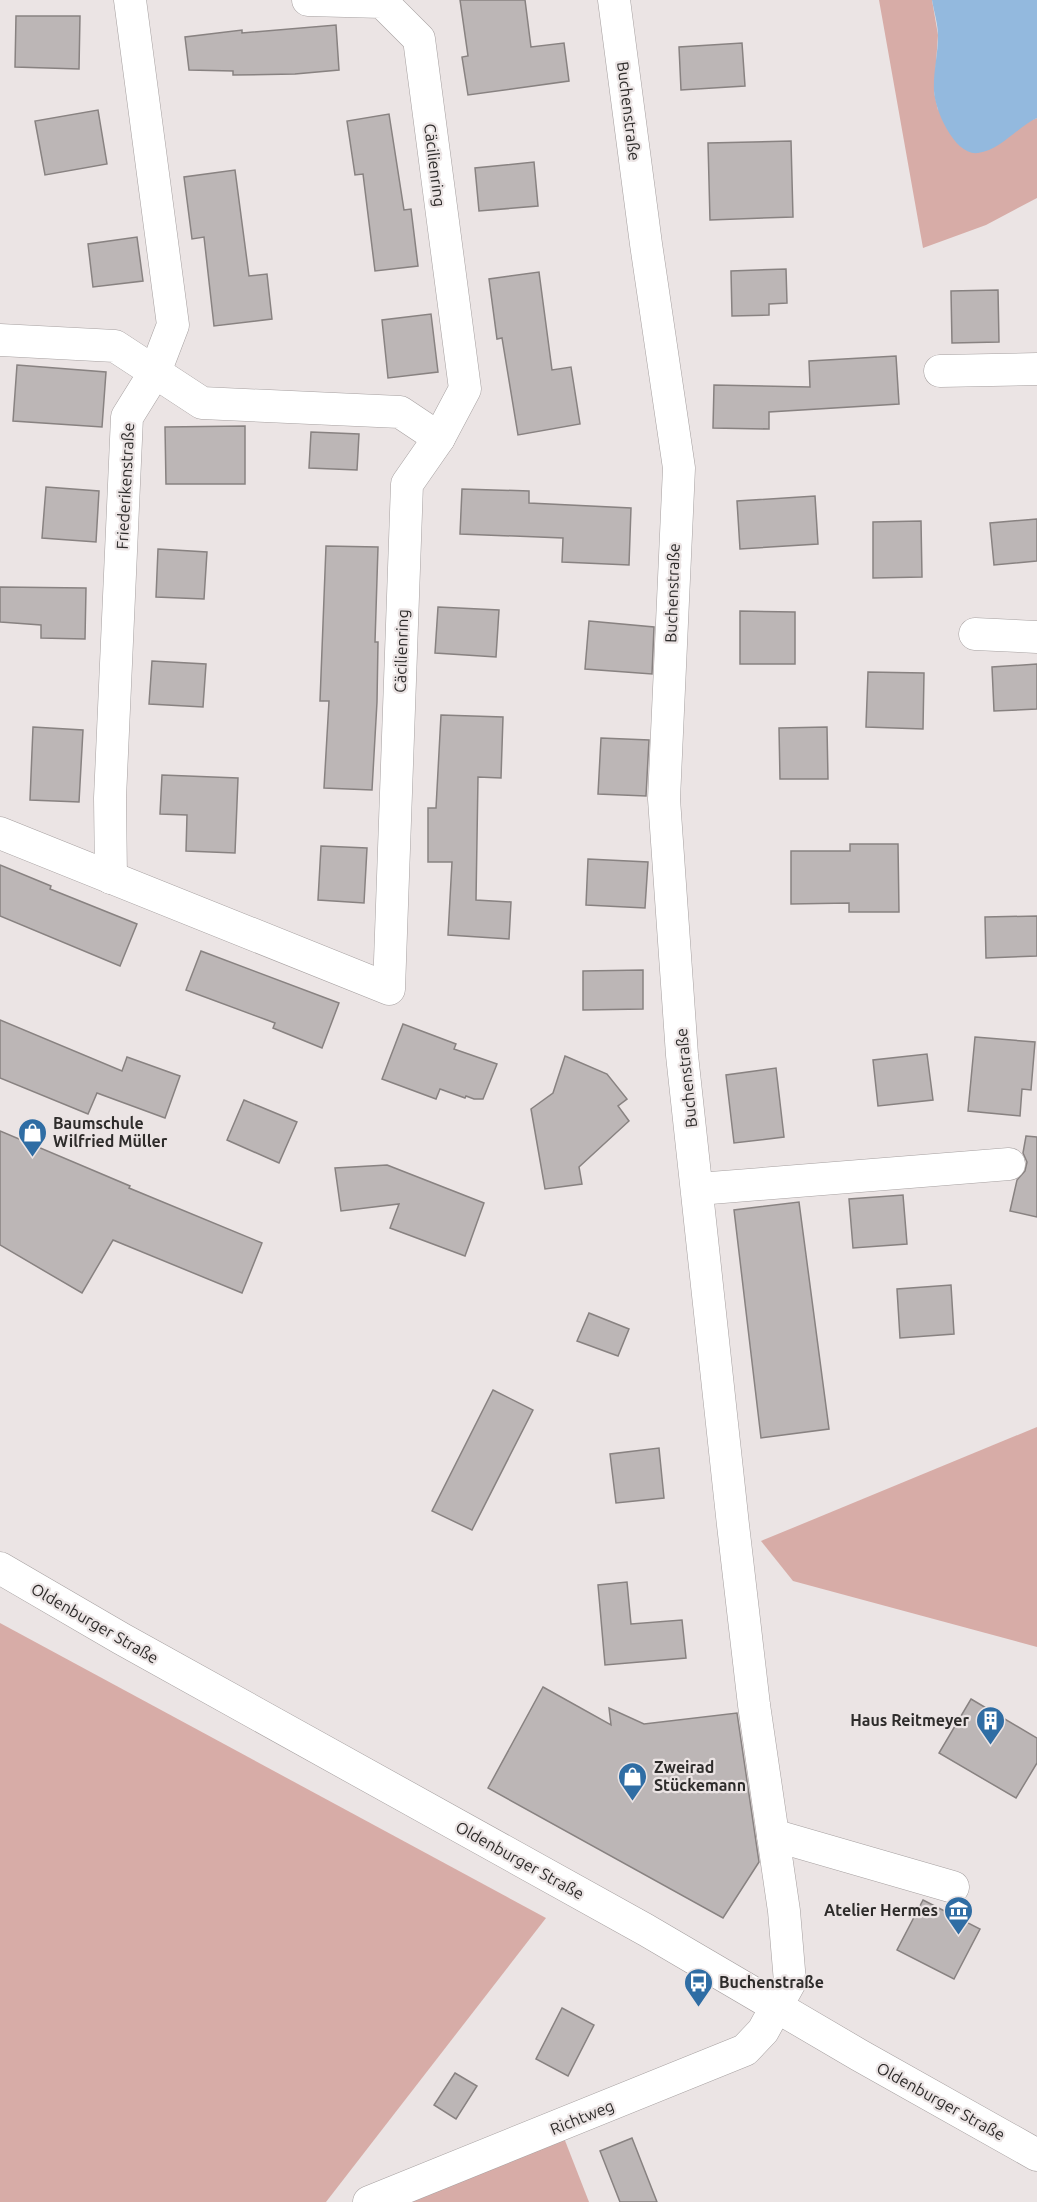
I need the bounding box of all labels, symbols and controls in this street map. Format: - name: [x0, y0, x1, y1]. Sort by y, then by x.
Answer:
- street label: Buchenstraße: [614, 60, 644, 162]
- street label: Cäcilienring: [421, 122, 449, 208]
- street label: Friederikenstraße: [113, 422, 137, 550]
- street label: Buchenstraße: [661, 543, 683, 643]
- street label: Cäcilienring: [391, 609, 411, 693]
- street label: Buchenstraße: [672, 1027, 700, 1129]
- place label: Baumschule Wilfried Müller: [53, 1114, 168, 1150]
- shop icon: Baumschule Wilfried Müller: [16, 1116, 48, 1158]
- street label: Oldenburger Straße: [28, 1579, 162, 1667]
- building icon: Haus Reitmeyer: [974, 1704, 1006, 1746]
- place label: Haus Reitmeyer: [850, 1711, 969, 1729]
- place label: Zweirad Stückemann: [654, 1758, 746, 1794]
- shop icon: Zweirad Stückemann: [617, 1760, 649, 1802]
- street label: Oldenburger Straße: [453, 1817, 587, 1903]
- museum icon: Atelier Hermes: [943, 1894, 975, 1936]
- place label: Atelier Hermes: [824, 1901, 938, 1919]
- bus stop icon: Buchenstraße: [682, 1966, 714, 2008]
- place label: Buchenstraße: [719, 1973, 824, 1991]
- street label: Oldenburger Straße: [874, 2058, 1008, 2144]
- street label: Richtweg: [547, 2096, 617, 2138]

